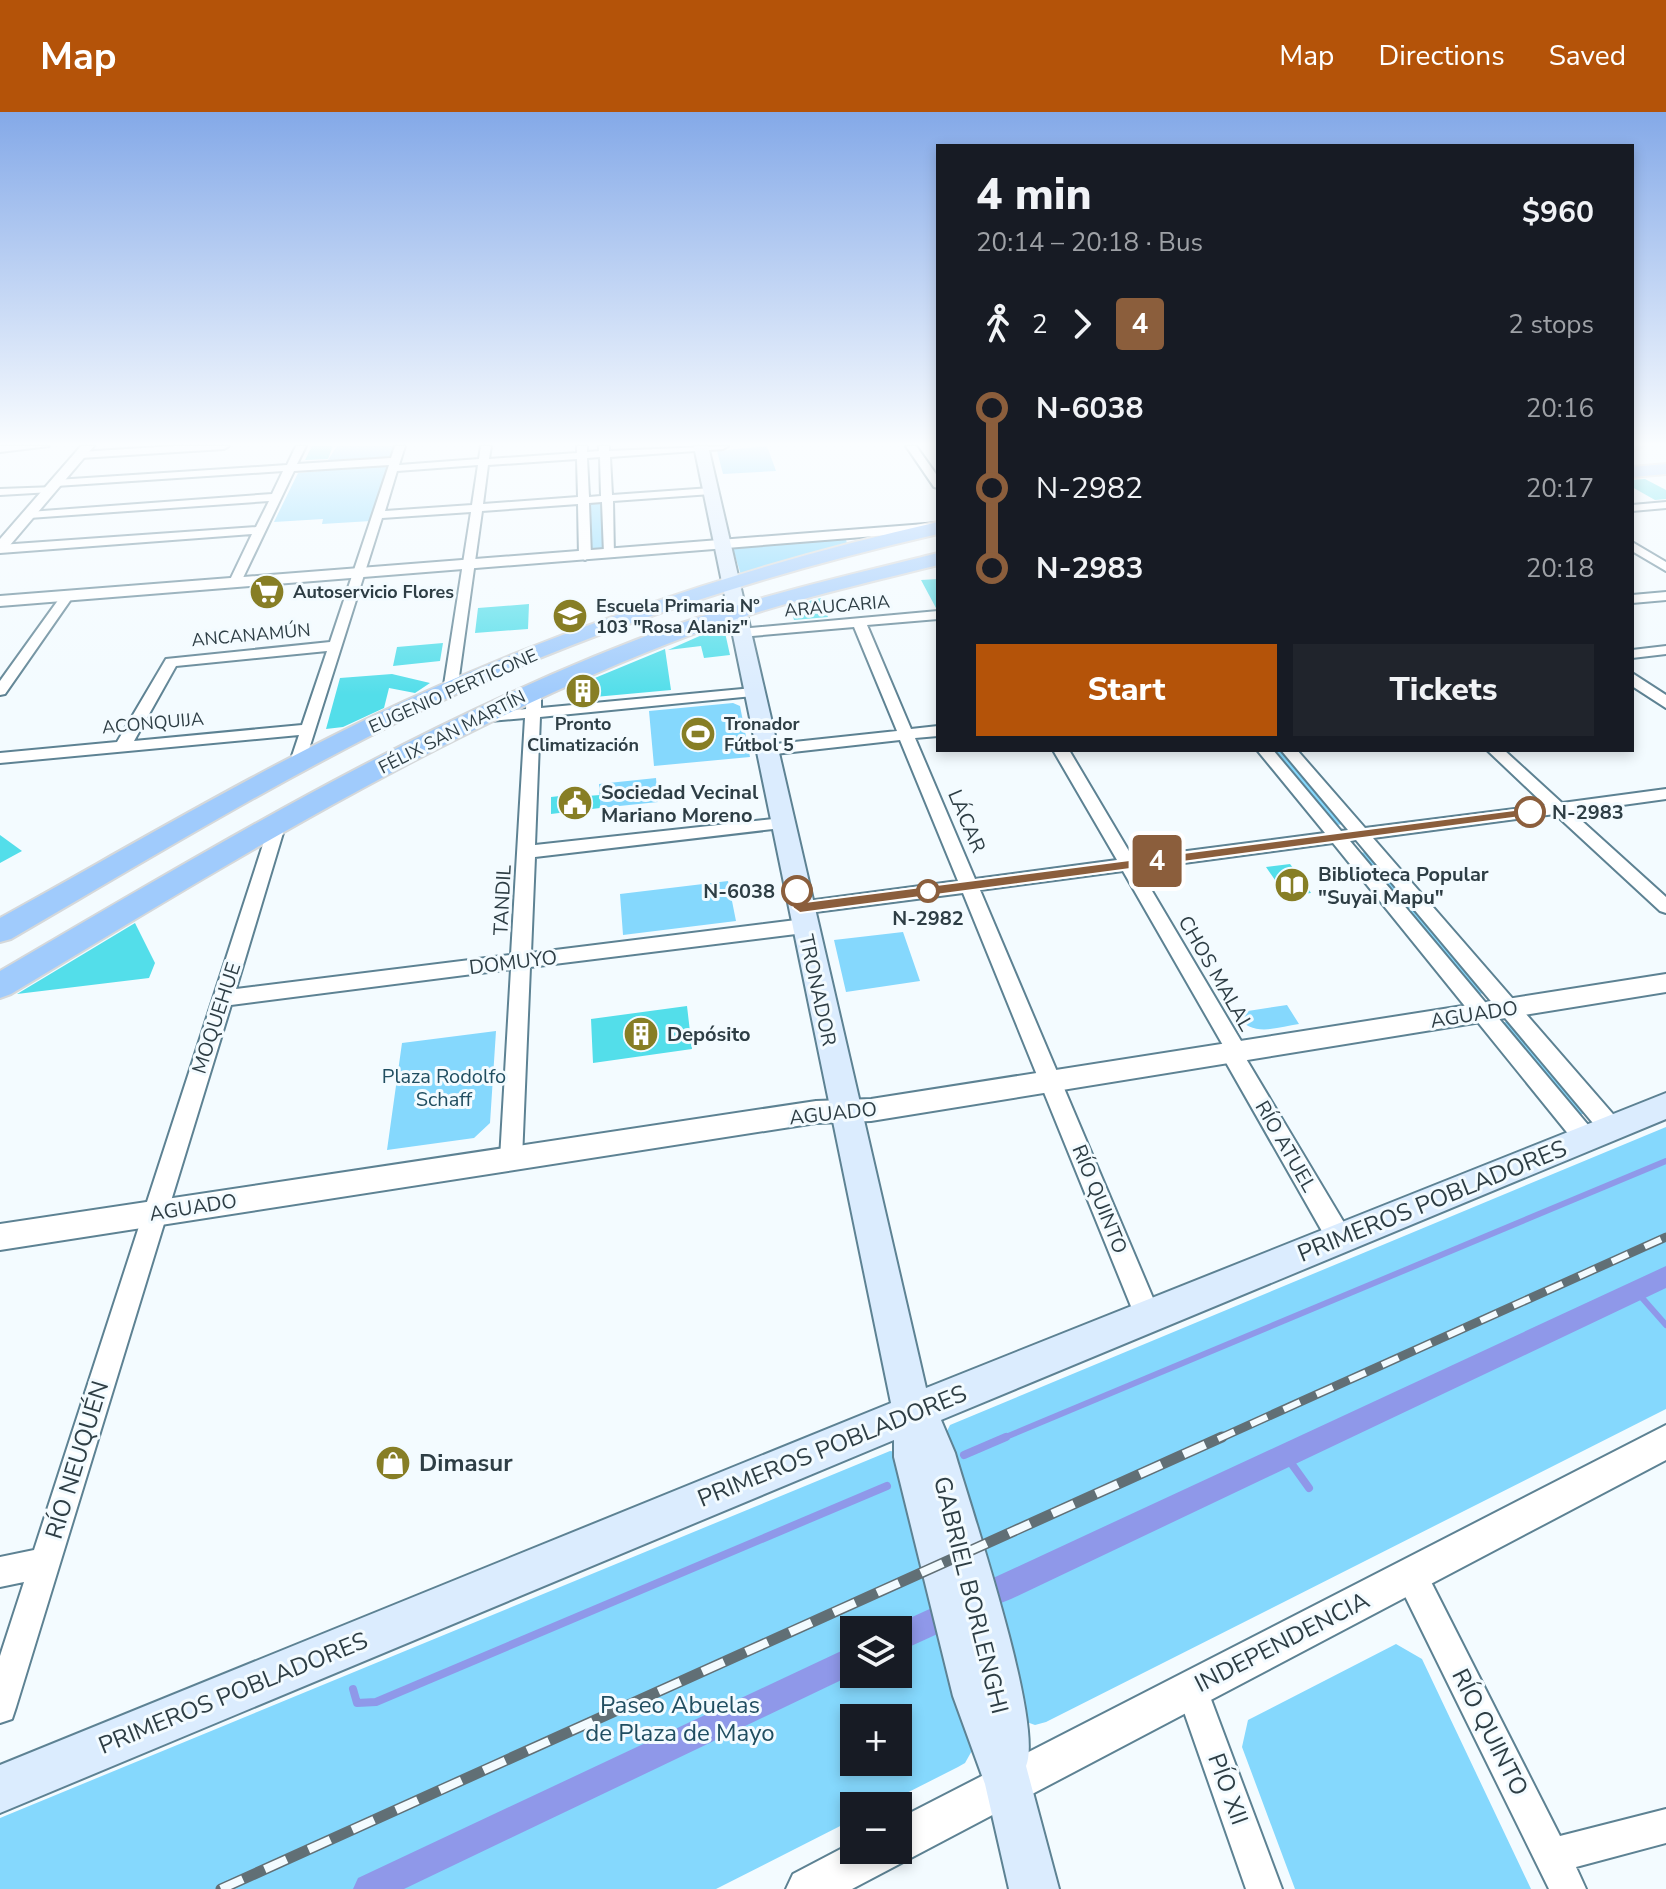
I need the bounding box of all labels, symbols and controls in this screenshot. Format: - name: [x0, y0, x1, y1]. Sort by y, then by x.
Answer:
- text: Map: [40, 31, 117, 82]
- text: Map: [1279, 37, 1334, 75]
- text: Directions: [1378, 37, 1505, 75]
- text: Saved: [1549, 37, 1626, 75]
- text: 4 min: [976, 165, 1092, 225]
- text: $960: [1522, 192, 1594, 233]
- text: 20:14 – 20:18 · Bus: [976, 225, 1203, 260]
- icon: walk: [976, 302, 1020, 346]
- icon: forward: [1060, 302, 1104, 346]
- text: 4: [1132, 305, 1148, 343]
- text: 2: [1032, 307, 1048, 342]
- text: 2 stops: [1508, 307, 1594, 342]
- text: N-6038: [1036, 388, 1143, 429]
- text: 20:16: [1526, 391, 1594, 426]
- text: N-2982: [1036, 468, 1143, 509]
- text: 20:17: [1526, 471, 1594, 506]
- text: N-2983: [1036, 548, 1143, 589]
- text: 20:18: [1526, 551, 1594, 586]
- supermarket icon: Autoservicio Flores: [248, 573, 286, 611]
- place label: Autoservicio Flores: [293, 580, 454, 604]
- street label: ARAUCARIA: [783, 589, 891, 623]
- place label: Escuela Primaria Nº 103 "Rosa Alaniz": [596, 594, 760, 639]
- school or university icon: Escuela Primaria Nº 103 "Rosa Alaniz": [551, 597, 589, 635]
- street label: ANCANAMÚN: [190, 618, 312, 652]
- street label: EUGENIO PERTICONE: [365, 643, 541, 739]
- button: Start: [976, 644, 1277, 736]
- button: Tickets: [1293, 644, 1594, 736]
- building icon: Pronto Climatización: [564, 672, 602, 710]
- street label: FÉLIX SAN MARTÍN: [374, 685, 530, 779]
- street label: ACONQUIJA: [101, 707, 205, 739]
- place label: Pronto Climatización: [527, 712, 639, 757]
- place label: Tronador Fútbol 5: [724, 712, 800, 757]
- sports icon: Tronador Fútbol 5: [679, 715, 717, 753]
- place label: Sociedad Vecinal Mariano Moreno: [601, 779, 759, 829]
- public building icon: Sociedad Vecinal Mariano Moreno: [556, 784, 594, 822]
- street label: LÁCAR: [941, 786, 992, 857]
- marker: N-2983: [1515, 797, 1545, 827]
- place label: N-2983: [1552, 799, 1624, 826]
- line badge: 4: [1131, 835, 1183, 887]
- text: 4: [1149, 842, 1165, 880]
- place label: Biblioteca Popular "Suyai Mapu": [1318, 861, 1489, 911]
- street label: TANDIL: [487, 864, 518, 936]
- library icon: Biblioteca Popular "Suyai Mapu": [1273, 866, 1311, 904]
- marker: N-6038: [782, 876, 812, 906]
- place label: N-6038: [703, 878, 775, 905]
- marker: N-2982: [917, 880, 939, 902]
- place label: N-2982: [892, 905, 964, 932]
- street label: CHOS MALAL: [1172, 911, 1260, 1036]
- street label: TRONADOR: [792, 932, 843, 1048]
- street label: DOMUYO: [468, 944, 558, 981]
- street label: MOQUEHUE: [186, 959, 247, 1077]
- street label: AGUADO: [1428, 994, 1520, 1035]
- building icon: Depósito: [622, 1015, 660, 1053]
- place label: Depósito: [667, 1021, 751, 1048]
- park label: Plaza Rodolfo Schaff: [382, 1063, 506, 1113]
- street label: AGUADO: [788, 1095, 878, 1132]
- street label: RÍO ATUEL: [1249, 1096, 1323, 1197]
- street label: PRIMEROS POBLADORES: [1293, 1132, 1571, 1270]
- street label: RÍO QUINTO: [1065, 1141, 1134, 1258]
- street label: AGUADO: [147, 1187, 239, 1228]
- street label: RÍO NEUQUÉN: [38, 1377, 116, 1543]
- street label: PRIMEROS POBLADORES: [693, 1377, 971, 1515]
- shop icon: Dimasur: [374, 1444, 412, 1482]
- place label: Dimasur: [419, 1447, 513, 1479]
- street label: GABRIEL BORLENGHI: [926, 1473, 1016, 1717]
- street label: INDEPENDENCIA: [1189, 1584, 1375, 1700]
- map controls: [840, 1616, 912, 1864]
- button: layers: [840, 1616, 912, 1688]
- street label: PRIMEROS POBLADORES: [94, 1624, 372, 1762]
- street label: RÍO QUINTO: [1444, 1663, 1536, 1801]
- park label: Paseo Abuelas de Plaza de Mayo: [585, 1689, 775, 1749]
- button: +: [840, 1704, 912, 1776]
- street label: PÍO XII: [1200, 1749, 1256, 1829]
- button: −: [840, 1792, 912, 1864]

